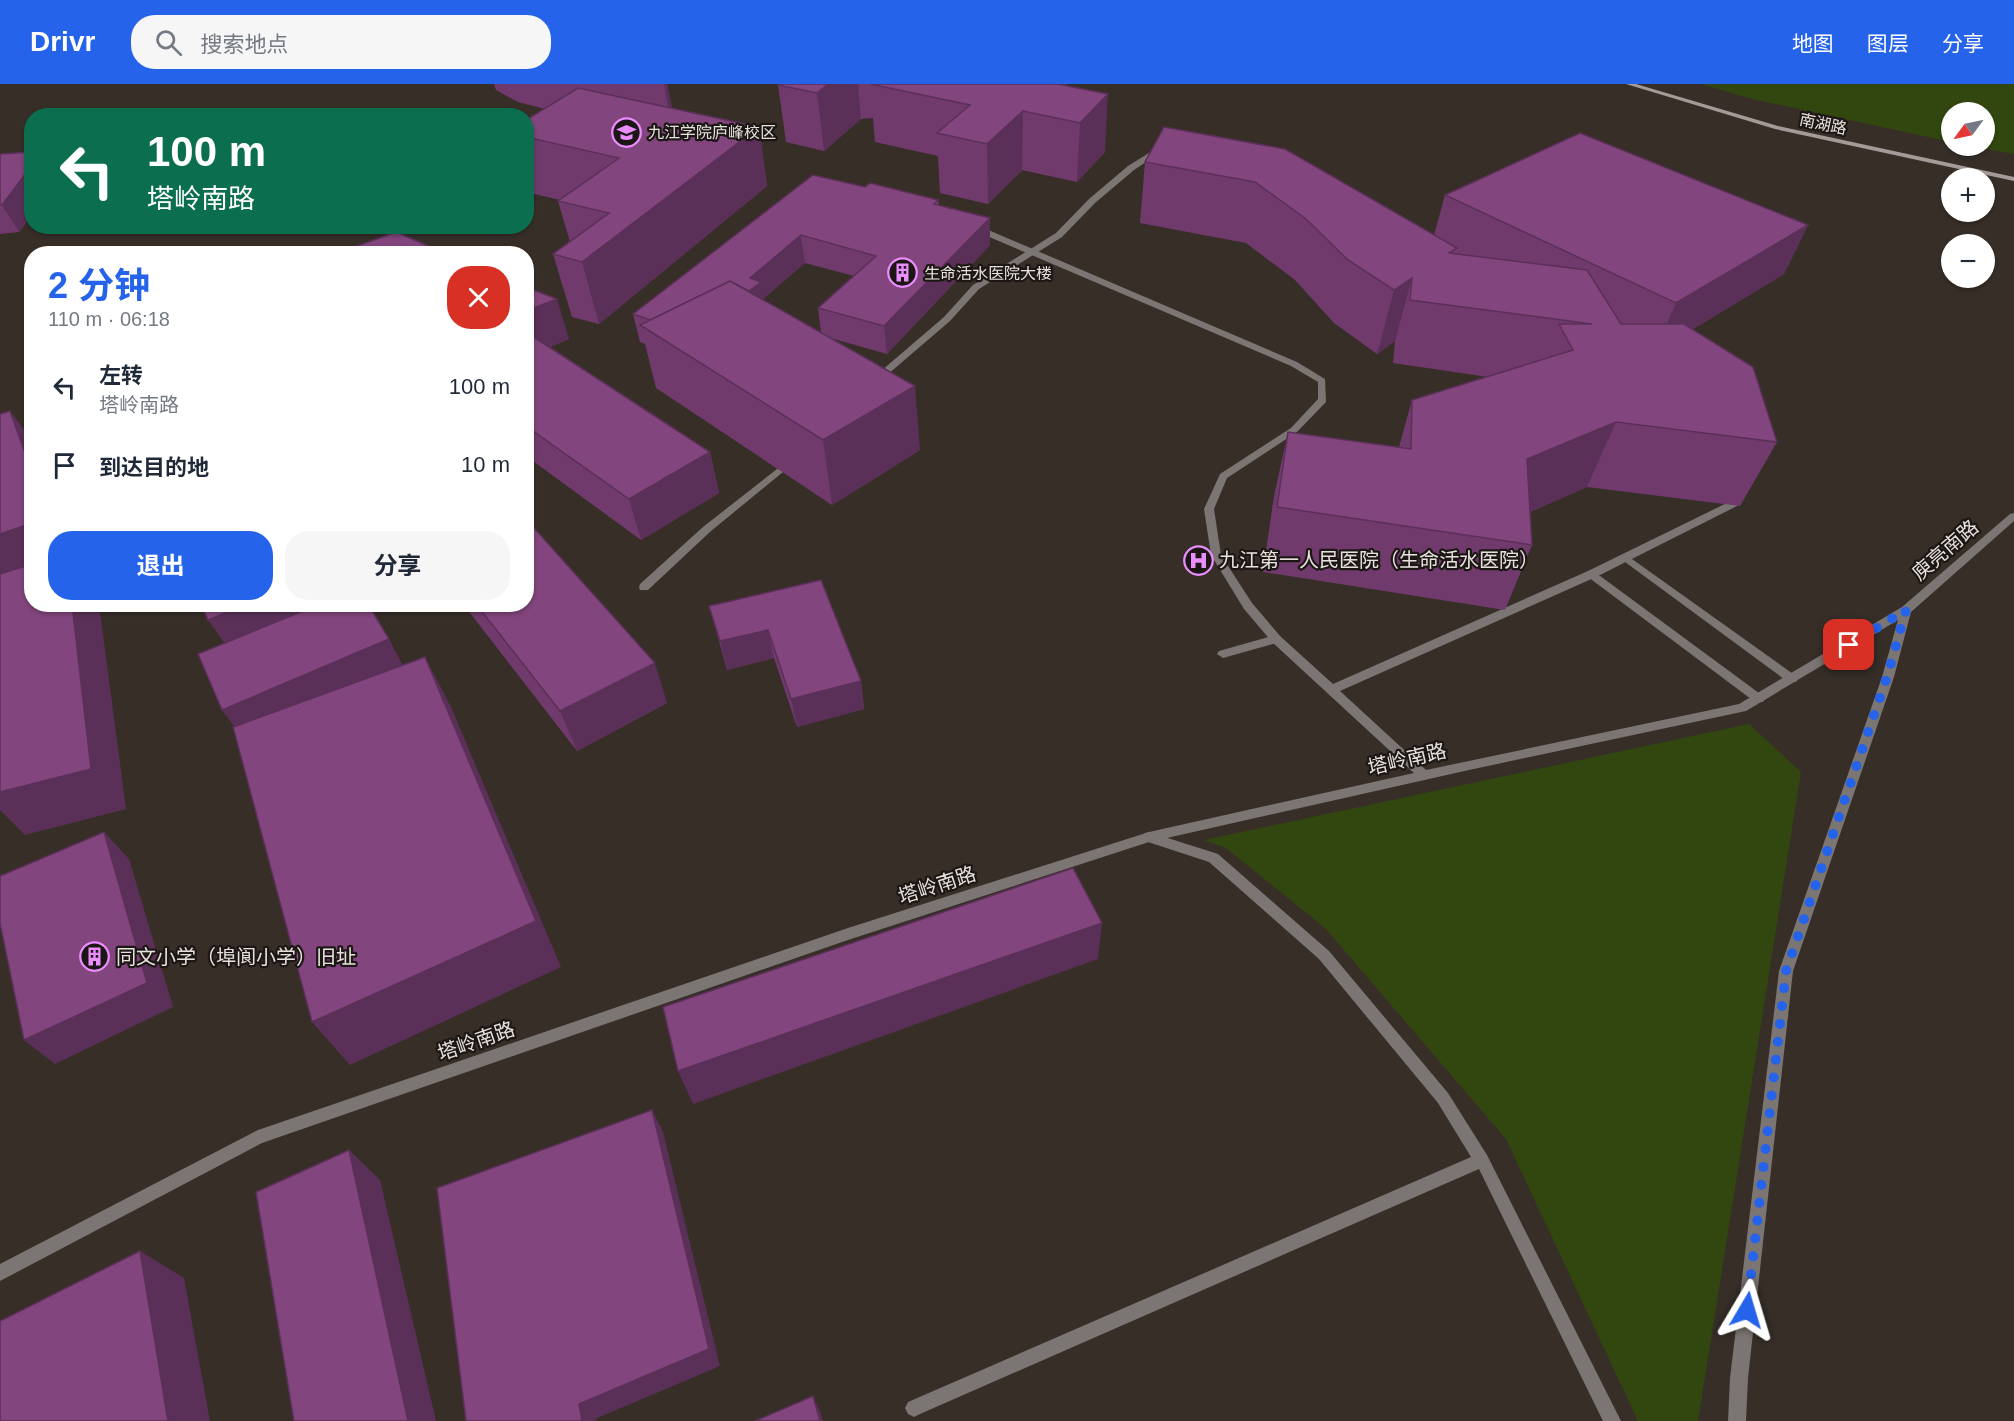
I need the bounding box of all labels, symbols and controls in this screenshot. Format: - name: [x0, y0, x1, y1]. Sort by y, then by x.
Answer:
- search box: [131, 15, 551, 69]
- text: Drivr: [30, 26, 95, 57]
- icon: search: [152, 26, 185, 59]
- text: 搜索地点: [200, 32, 288, 57]
- text: 地图: [1792, 32, 1834, 55]
- text: 图层: [1867, 32, 1909, 55]
- text: 分享: [1942, 32, 1984, 55]
- north arrow: [1941, 102, 1995, 156]
- map controls: [1941, 102, 1995, 288]
- street label: 南湖路: [1798, 111, 1848, 137]
- school or university icon: 九江学院庐峰校区: [611, 116, 643, 148]
- place label: 九江学院庐峰校区: [648, 124, 776, 141]
- text: 100 m: [147, 128, 266, 175]
- icon: left: [48, 132, 126, 210]
- button: +: [1941, 168, 1995, 222]
- text: 塔岭南路: [147, 184, 255, 214]
- button: −: [1941, 234, 1995, 288]
- building icon: 生命活水医院大楼: [887, 257, 919, 289]
- text: 2 分钟: [48, 265, 150, 306]
- place label: 生命活水医院大楼: [924, 265, 1052, 282]
- button: close: [447, 266, 510, 329]
- text: 110 m · 06:18: [48, 308, 170, 330]
- text: 左转: [99, 363, 143, 388]
- icon: left: [48, 371, 81, 404]
- text: 100 m: [449, 374, 510, 399]
- text: 塔岭南路: [99, 394, 179, 416]
- icon: arrive: [48, 449, 81, 482]
- text: 10 m: [461, 452, 510, 477]
- text: 到达目的地: [99, 455, 209, 480]
- street label: 庾亮南路: [1908, 515, 1982, 585]
- button: 退出: [48, 531, 273, 600]
- button: 分享: [285, 531, 510, 600]
- hospital icon: 九江第一人民医院（生命活水医院）: [1182, 544, 1214, 576]
- place label: 九江第一人民医院（生命活水医院）: [1219, 549, 1539, 571]
- pin: [1823, 619, 1874, 670]
- icon: arrive: [1832, 628, 1865, 661]
- street label: 塔岭南路: [1366, 739, 1448, 779]
- street label: 塔岭南路: [896, 862, 978, 908]
- building icon: 同文小学（埠阆小学）旧址: [79, 941, 111, 973]
- place label: 同文小学（埠阆小学）旧址: [116, 946, 356, 968]
- street label: 塔岭南路: [435, 1018, 517, 1064]
- position arrow: [1715, 1278, 1779, 1342]

